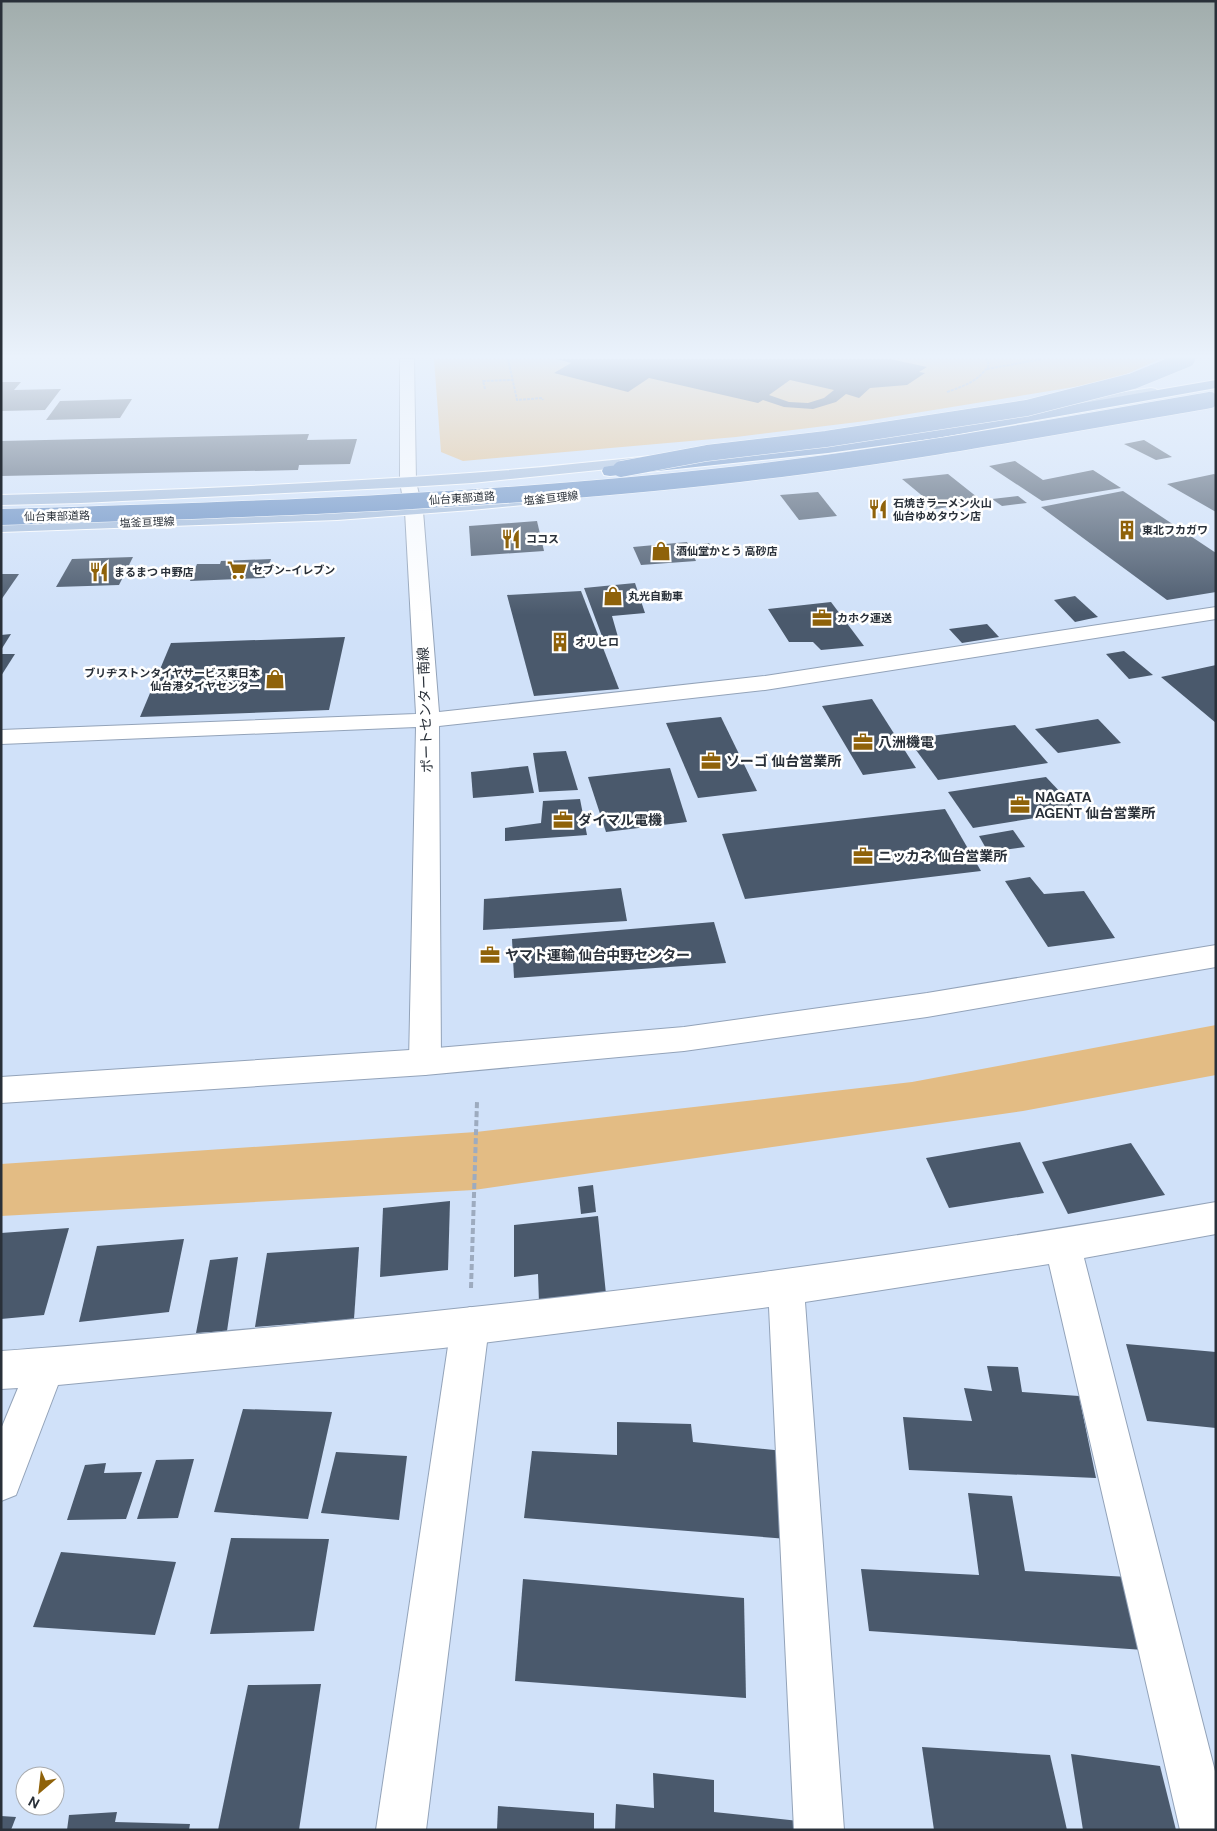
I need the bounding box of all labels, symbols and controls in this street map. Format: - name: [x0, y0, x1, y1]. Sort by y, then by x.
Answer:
- street label: 塩釜亘理線: [523, 488, 579, 508]
- street label: 仙台東部道路: [429, 489, 495, 507]
- place label: 石焼きラーメン火山 仙台ゆめタウン店: [893, 496, 992, 523]
- restaurant icon: 石焼きラーメン火山 仙台ゆめタウン店: [867, 498, 889, 520]
- street label: 仙台東部道路: [24, 508, 90, 524]
- street label: 塩釜亘理線: [119, 514, 175, 530]
- building icon: 東北フカガワ: [1116, 519, 1138, 541]
- place label: 東北フカガワ: [1142, 523, 1208, 537]
- restaurant icon: ココス: [500, 528, 522, 550]
- place label: ココス: [526, 532, 559, 546]
- shop icon: 酒仙堂かとう 高砂店: [650, 540, 672, 562]
- place label: 酒仙堂かとう 高砂店: [676, 544, 778, 558]
- supermarket icon: セブン-イレブン: [226, 559, 248, 581]
- restaurant icon: まるまつ 中野店: [88, 561, 110, 583]
- place label: セブン-イレブン: [252, 563, 335, 577]
- place label: まるまつ 中野店: [114, 565, 194, 579]
- shop icon: 丸光自動車: [602, 585, 624, 607]
- place label: 丸光自動車: [628, 589, 683, 603]
- office icon: カホク運送: [811, 607, 833, 629]
- place label: カホク運送: [837, 611, 892, 625]
- building icon: オリヒロ: [549, 631, 571, 653]
- place label: オリヒロ: [575, 635, 619, 649]
- street label: ポートセンター南線: [414, 647, 436, 773]
- place label: ブリヂストンタイヤサービス東日本 仙台港タイヤセンター: [84, 666, 260, 693]
- shop icon: ブリヂストンタイヤサービス東日本 仙台港タイヤセンター: [264, 668, 286, 690]
- office icon: 八洲機電: [852, 731, 874, 753]
- place label: 八洲機電: [878, 733, 934, 751]
- office icon: ソーゴ 仙台営業所: [700, 750, 722, 772]
- place label: ソーゴ 仙台営業所: [726, 752, 841, 770]
- place label: NAGATA AGENT 仙台営業所: [1035, 788, 1155, 822]
- office icon: NAGATA AGENT 仙台営業所: [1009, 794, 1031, 816]
- office icon: ダイマル電機: [552, 809, 574, 831]
- place label: ダイマル電機: [578, 811, 662, 829]
- office icon: ニッカネ 仙台営業所: [852, 845, 874, 867]
- place label: ニッカネ 仙台営業所: [878, 847, 1007, 865]
- office icon: ヤマト運輸 仙台中野センター: [479, 944, 501, 966]
- place label: ヤマト運輸 仙台中野センター: [505, 946, 690, 964]
- north arrow: [15, 1766, 65, 1816]
- text: N: [25, 1792, 43, 1813]

